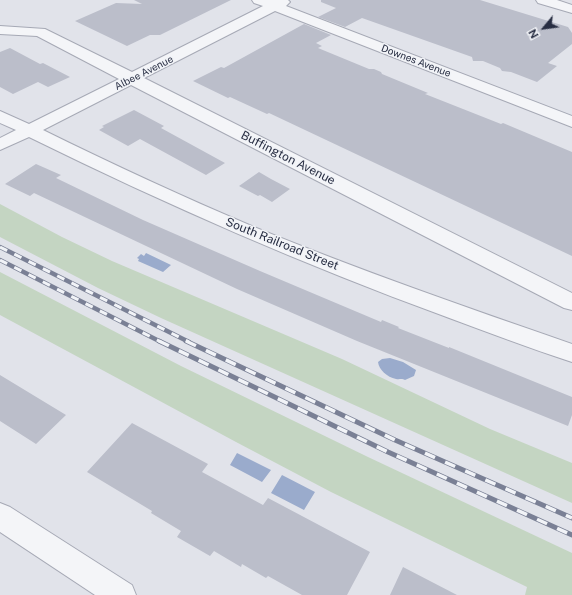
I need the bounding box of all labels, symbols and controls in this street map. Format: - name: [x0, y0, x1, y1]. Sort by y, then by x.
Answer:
- north arrow: [524, 8, 564, 48]
- text: N: [526, 27, 541, 40]
- street label: Downes Avenue: [380, 42, 452, 80]
- street label: Albee Avenue: [113, 53, 175, 93]
- street label: Buffington Avenue: [238, 128, 338, 188]
- street label: South Railroad Street: [223, 215, 341, 273]

